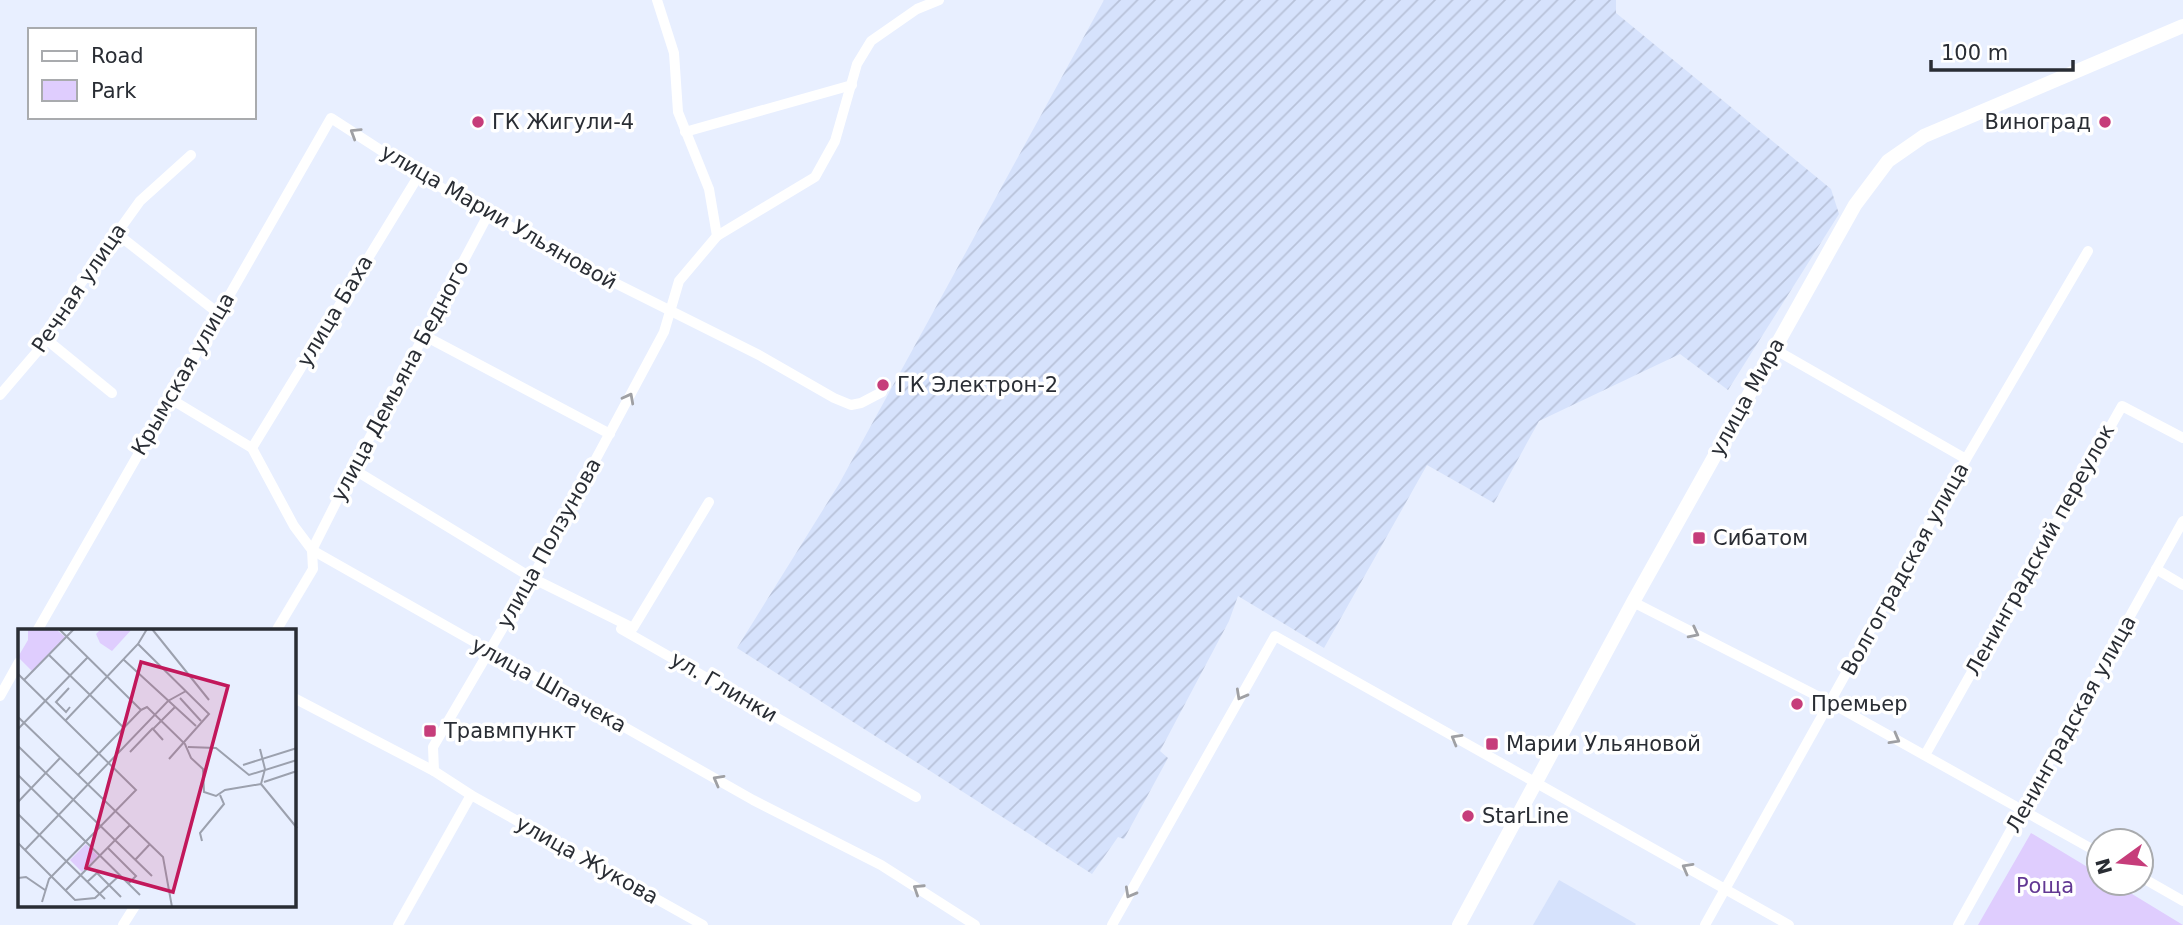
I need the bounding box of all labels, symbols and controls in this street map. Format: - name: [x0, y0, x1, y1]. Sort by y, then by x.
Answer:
- legend: [28, 28, 256, 119]
- scale bar: [1931, 28, 2073, 72]
- text: 100 m: [1941, 41, 2008, 65]
- text: Road: [91, 44, 144, 68]
- text: Park: [91, 79, 137, 103]
- place label: ГК Жигули-4: [492, 110, 634, 134]
- place label: Виноград: [1985, 110, 2091, 134]
- marker: ГК Жигули-4: [470, 114, 486, 130]
- marker: Виноград: [2097, 114, 2113, 130]
- one-way arrow: [350, 129, 363, 142]
- street label: улица Марии Ульяновой: [377, 140, 621, 294]
- street label: Речная улица: [27, 219, 131, 357]
- street label: улица Баха: [292, 251, 378, 371]
- street label: улица Демьяна Бедного: [326, 257, 474, 505]
- street label: Крымская улица: [127, 288, 239, 460]
- street label: улица Мира: [1705, 334, 1789, 460]
- place label: ГК Электрон-2: [897, 373, 1058, 397]
- marker: ГК Электрон-2: [875, 377, 891, 393]
- one-way arrow: [621, 393, 634, 406]
- street label: Ленинградский переулок: [1961, 420, 2119, 680]
- street label: улица Ползунова: [492, 454, 606, 632]
- street label: Волгоградская улица: [1836, 458, 1974, 680]
- place label: Сибатом: [1713, 526, 1808, 550]
- marker: Сибатом: [1691, 530, 1707, 546]
- street label: Ленинградская улица: [2001, 611, 2141, 837]
- one-way arrow: [1687, 624, 1699, 638]
- inset map: [18, 629, 296, 908]
- street label: улица Шпачека: [467, 633, 631, 737]
- street label: ул. Глинки: [666, 647, 782, 727]
- one-way arrow: [1236, 688, 1249, 700]
- place label: Премьер: [1811, 692, 1908, 716]
- marker: Премьер: [1789, 696, 1805, 712]
- place label: Травмпункт: [443, 719, 576, 743]
- marker: Травмпункт: [422, 723, 438, 739]
- one-way arrow: [1888, 731, 1900, 744]
- place label: Марии Ульяновой: [1506, 732, 1701, 756]
- one-way arrow: [1451, 734, 1463, 747]
- marker: Марии Ульяновой: [1484, 736, 1500, 752]
- one-way arrow: [713, 775, 725, 788]
- place label: StarLine: [1482, 804, 1569, 828]
- marker: StarLine: [1460, 808, 1476, 824]
- street label: улица Жукова: [512, 811, 662, 909]
- north arrow: [2085, 827, 2155, 897]
- text: N: [2091, 856, 2116, 877]
- one-way arrow: [1682, 862, 1694, 876]
- park label: Роща: [2016, 874, 2074, 898]
- one-way arrow: [912, 884, 925, 897]
- one-way arrow: [1125, 886, 1138, 899]

